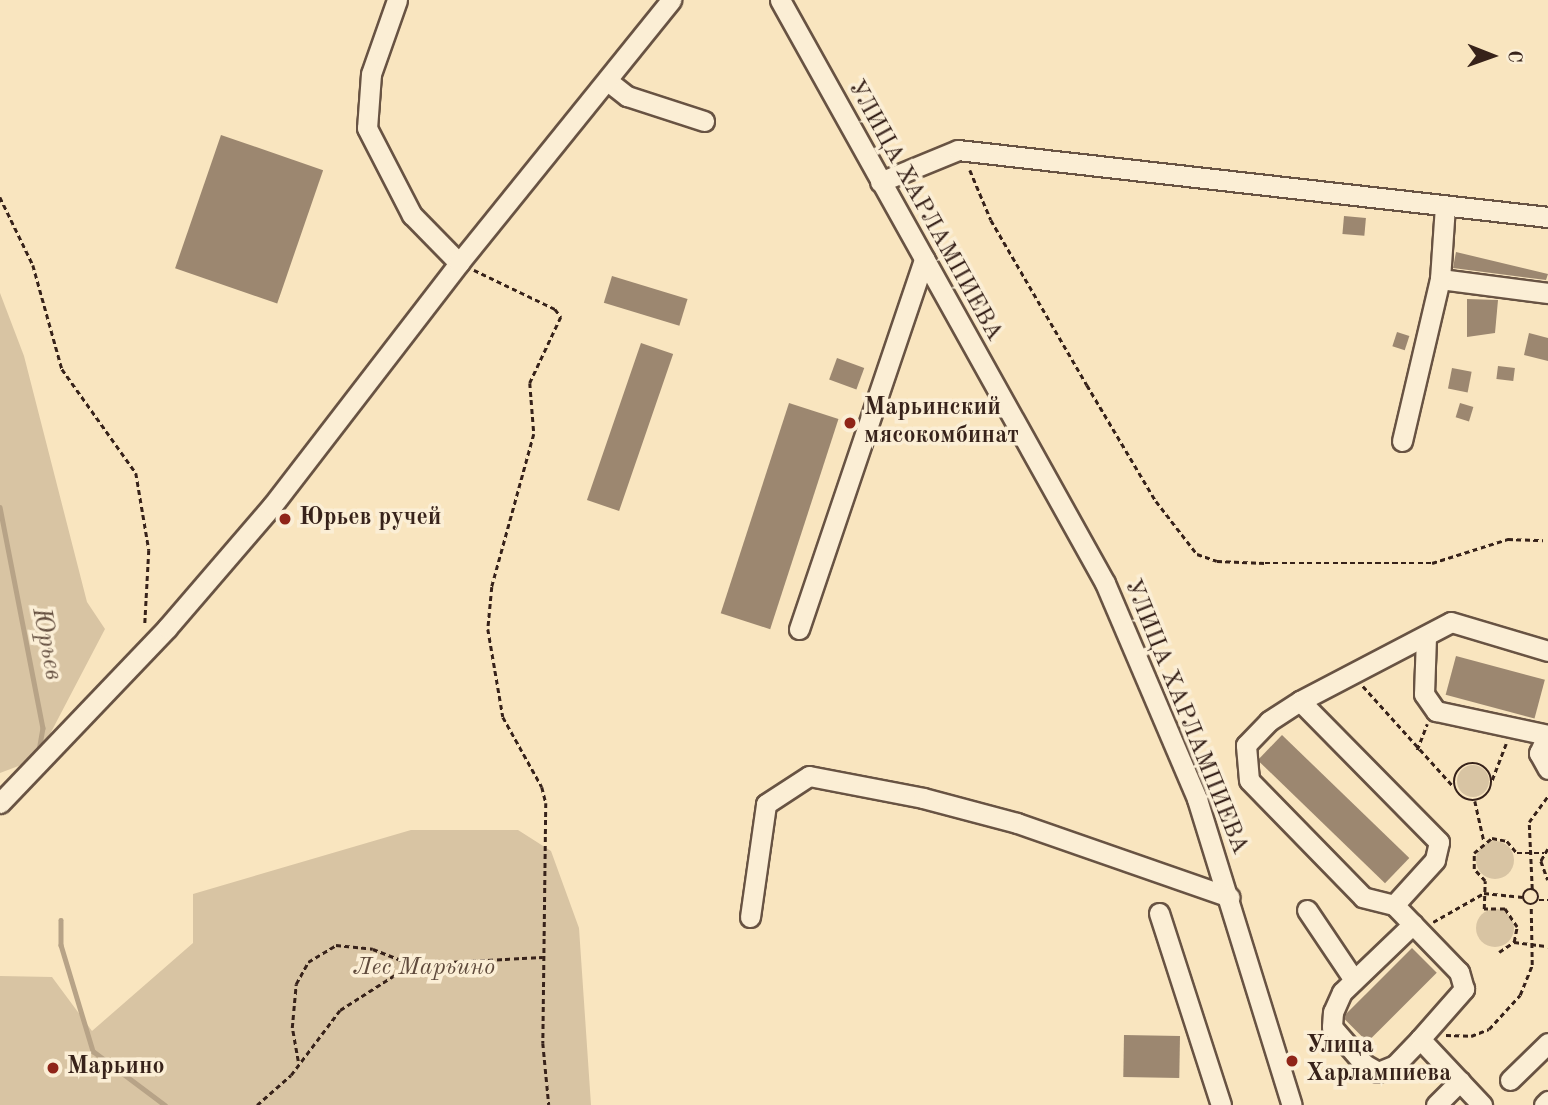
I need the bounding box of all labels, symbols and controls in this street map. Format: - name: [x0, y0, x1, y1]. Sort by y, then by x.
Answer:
- north arrow: [1457, 21, 1527, 91]
- text: С: [1504, 50, 1523, 63]
- street label: УЛИЦА ХАРЛАМПИЕВА: [840, 75, 1008, 347]
- place label: Марьинский мясокомбинат: [864, 395, 1019, 451]
- marker: Марьинский мясокомбинат: [842, 415, 858, 431]
- place label: Юрьев ручей: [299, 505, 441, 533]
- marker: Юрьев ручей: [277, 511, 293, 527]
- street label: УЛИЦА ХАРЛАМПИЕВА: [1117, 575, 1253, 859]
- water label: Юрьев: [24, 605, 68, 683]
- park label: Лес Марьино: [353, 955, 495, 983]
- place label: Улица Харлампиева: [1306, 1033, 1452, 1089]
- marker: Улица Харлампиева: [1284, 1053, 1300, 1069]
- place label: Марьино: [67, 1054, 165, 1082]
- marker: Марьино: [45, 1060, 61, 1076]

